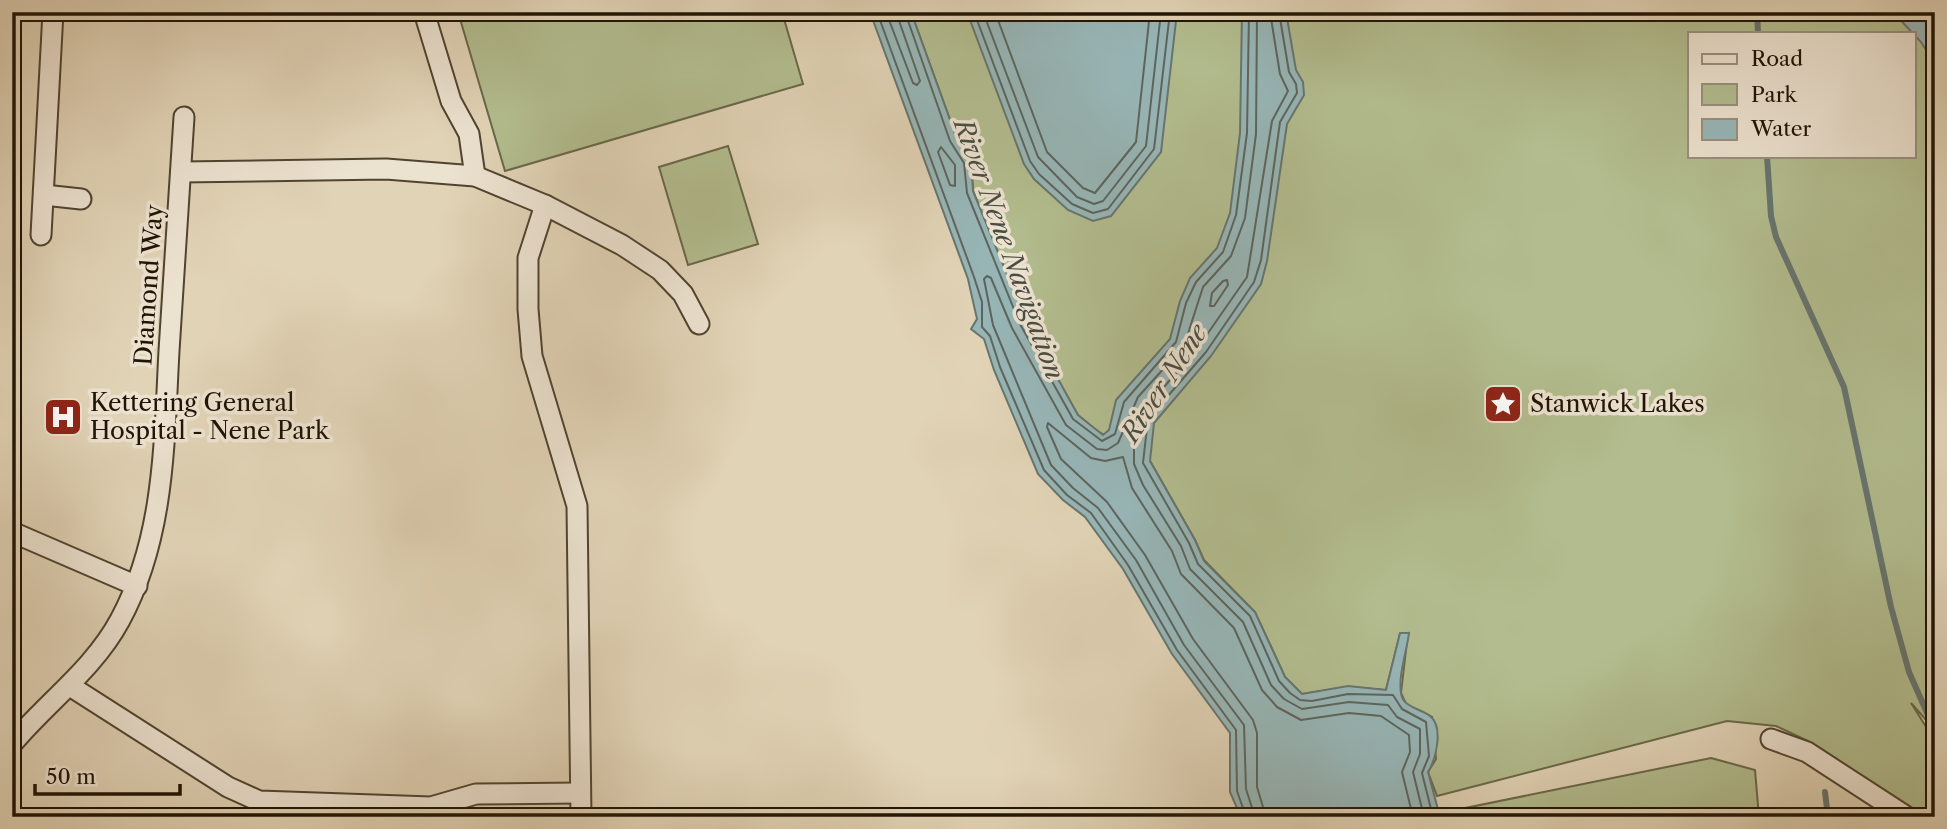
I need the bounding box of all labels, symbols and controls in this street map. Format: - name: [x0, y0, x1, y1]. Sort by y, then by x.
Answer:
- legend: [1688, 32, 1916, 158]
- text: Road: [1751, 46, 1803, 71]
- text: Park: [1751, 82, 1797, 107]
- water label: River Nene Navigation: [946, 112, 1071, 384]
- text: Water: [1750, 116, 1811, 141]
- street label: Diamond Way: [128, 203, 169, 366]
- water label: River Nene: [1113, 317, 1215, 450]
- place icon: Stanwick Lakes: [1482, 383, 1524, 425]
- place label: Kettering General Hospital - Nene Park: [90, 388, 330, 445]
- place label: Stanwick Lakes: [1530, 389, 1705, 418]
- hospital icon: Kettering General Hospital - Nene Park: [42, 396, 84, 438]
- scale bar: [35, 752, 180, 796]
- text: 50 m: [46, 764, 96, 789]

